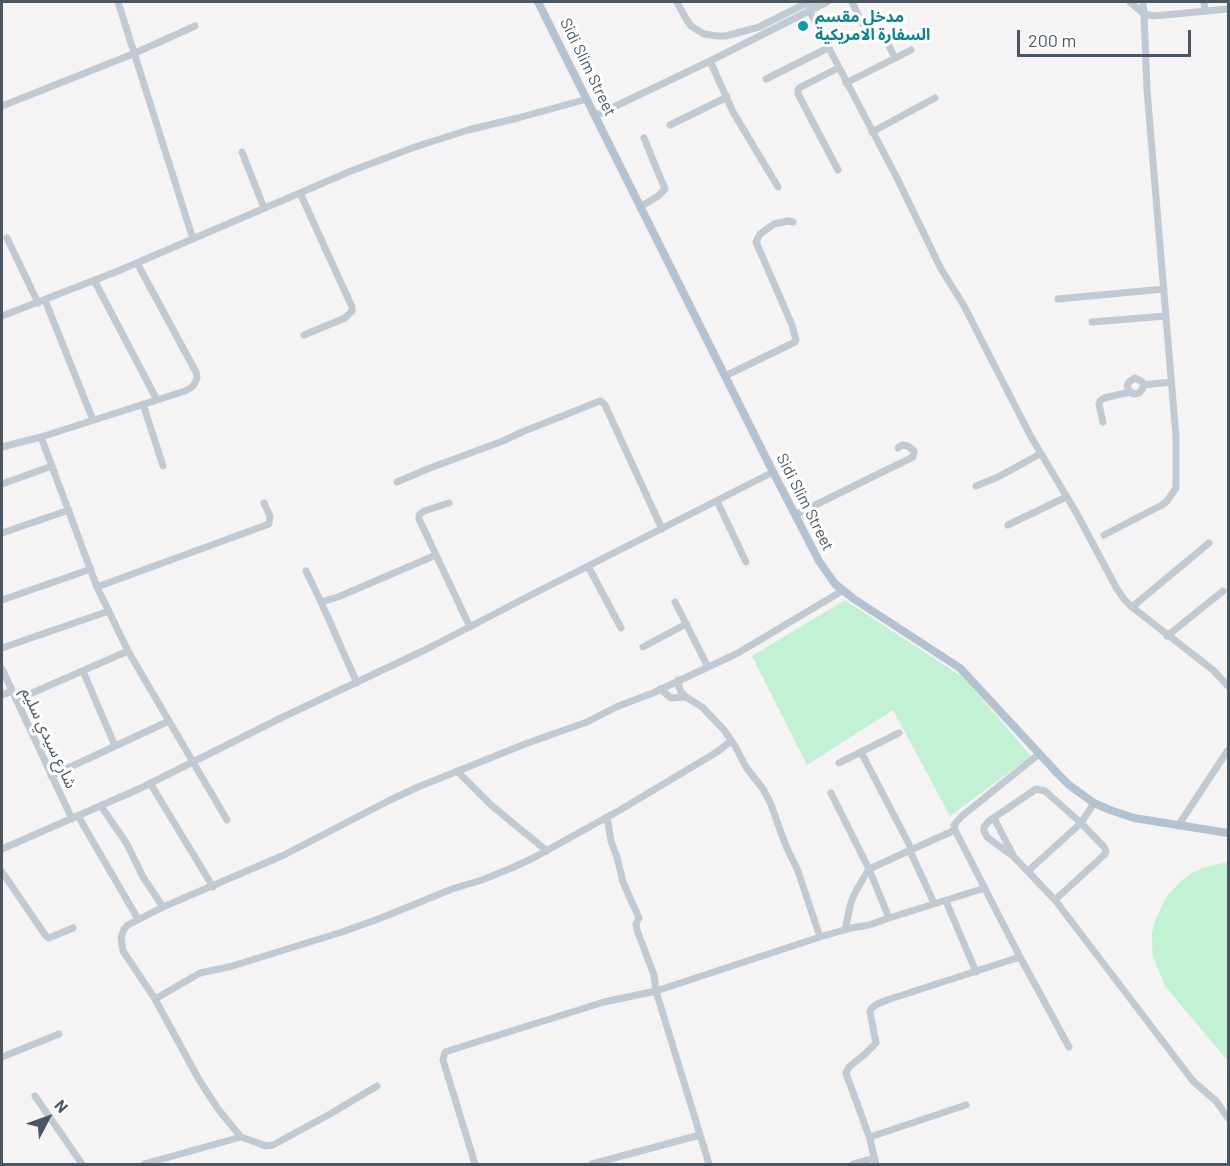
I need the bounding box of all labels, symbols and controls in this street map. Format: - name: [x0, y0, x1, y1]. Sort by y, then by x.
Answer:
- place label: مدخل مقسم السفارة الامريكية: [815, 7, 930, 45]
- street label: Sidi Slim Street: [556, 15, 620, 119]
- scale bar: [1020, 18, 1194, 56]
- marker: مدخل مقسم السفارة الامريكية: [796, 19, 810, 33]
- text: 200 m: [1028, 29, 1076, 51]
- street label: Sidi Slim Street: [772, 450, 838, 554]
- street label: شارع سيدي سليم: [17, 685, 81, 791]
- north arrow: [18, 1088, 78, 1148]
- text: N: [51, 1096, 73, 1116]

